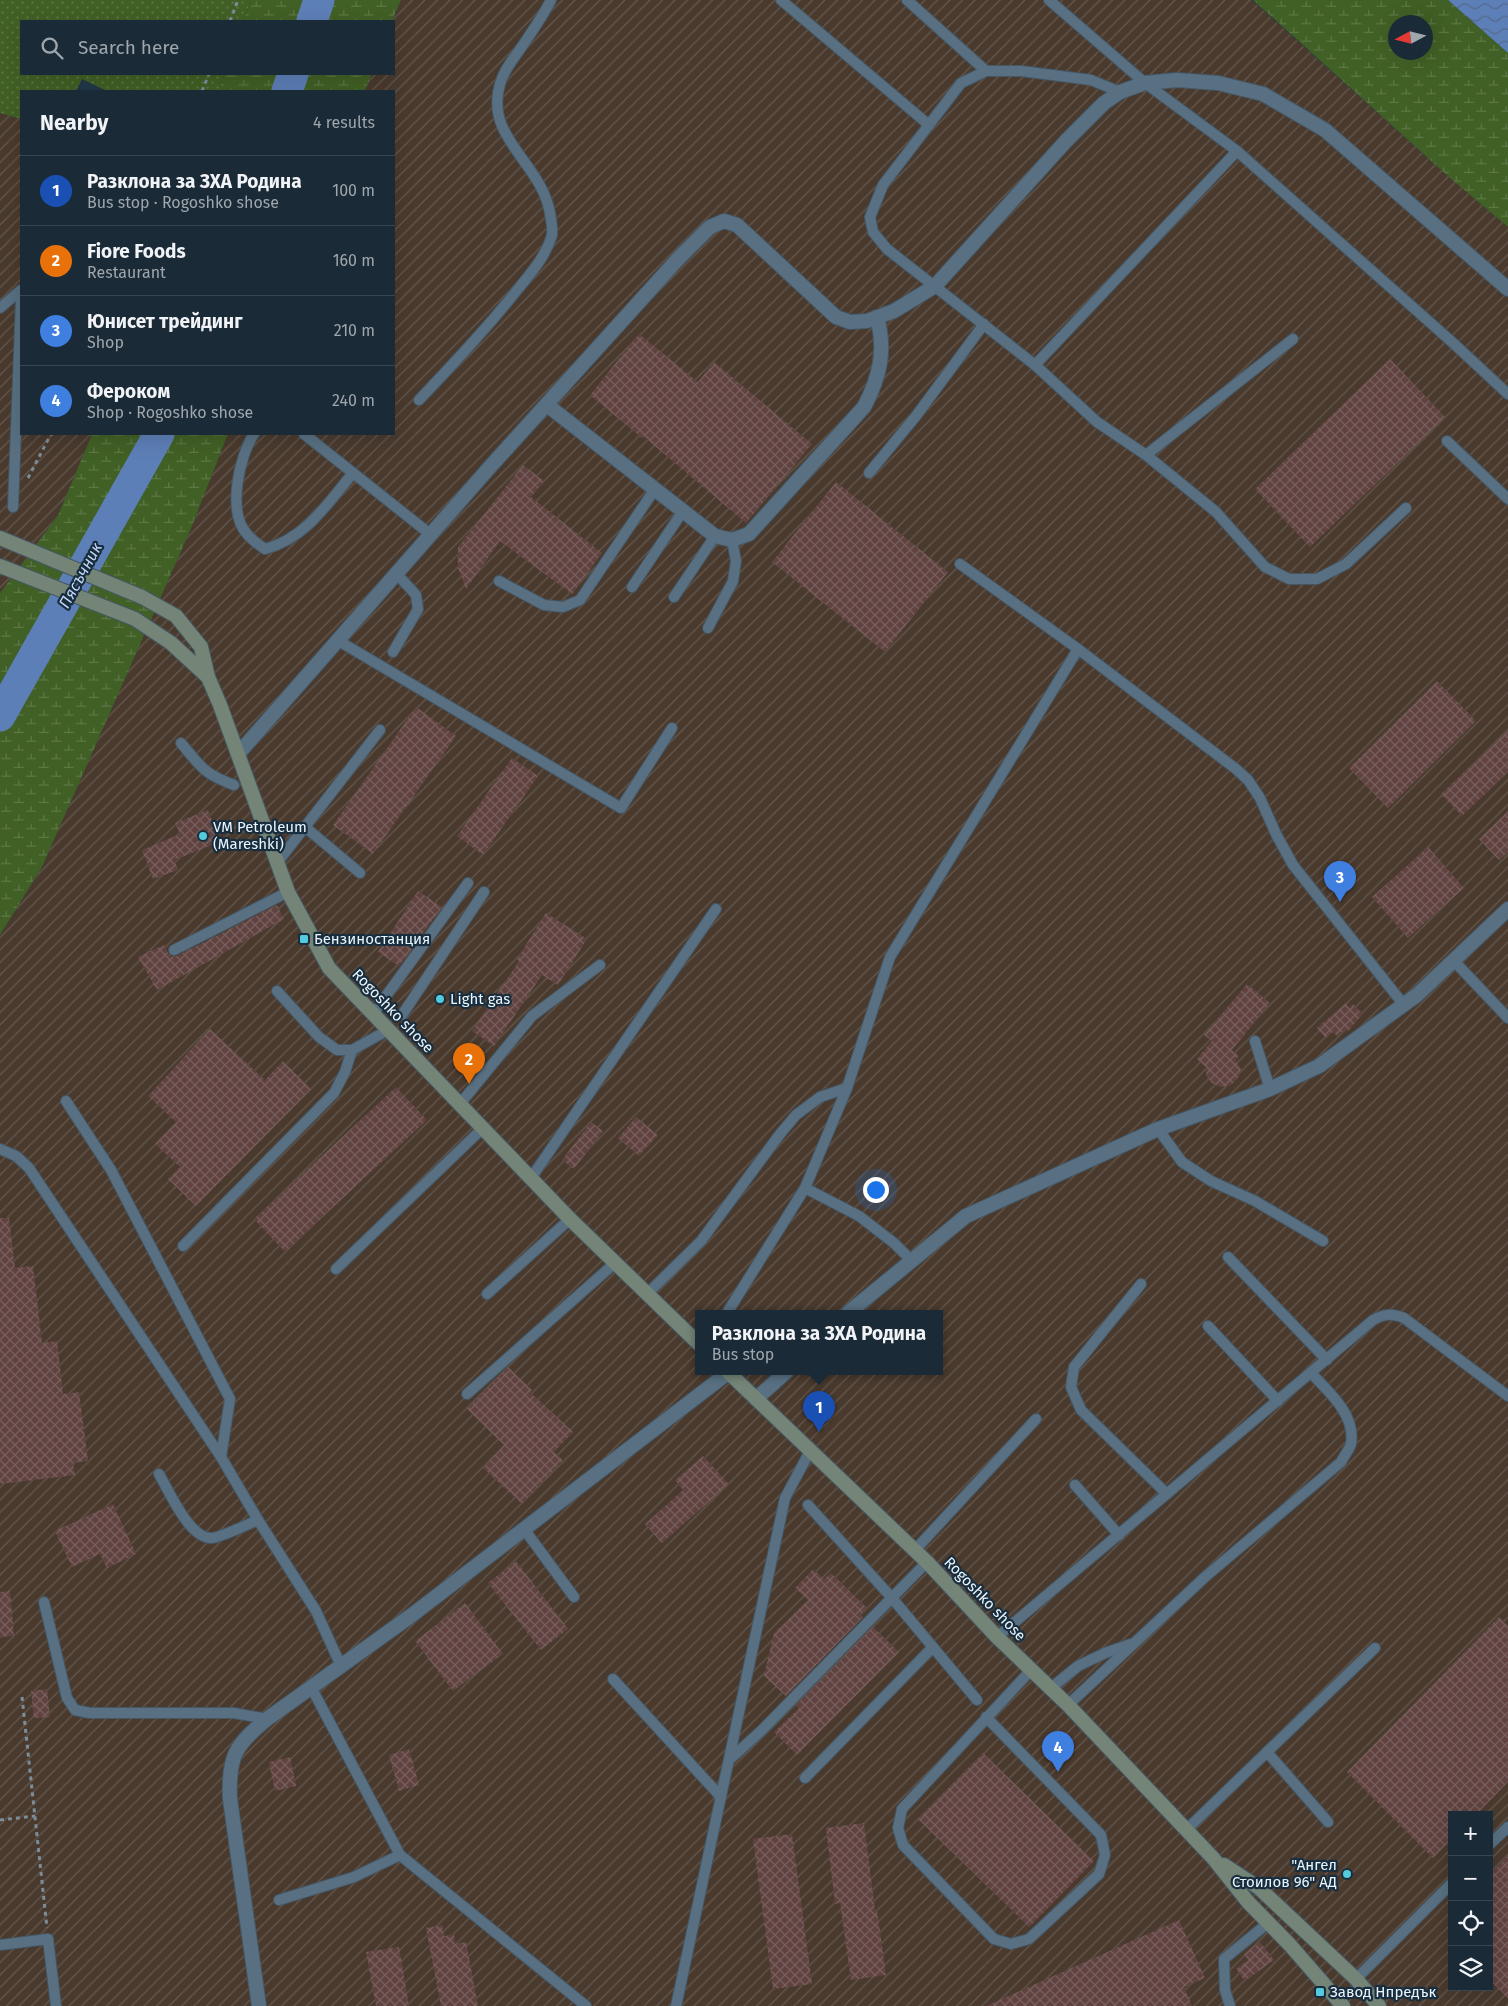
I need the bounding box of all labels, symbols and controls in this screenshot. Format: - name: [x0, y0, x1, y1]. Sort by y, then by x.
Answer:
- north arrow: [1388, 15, 1433, 60]
- search box: [20, 20, 395, 75]
- icon: search: [38, 34, 66, 62]
- text: Search here: [78, 36, 179, 59]
- text: Nearby: [40, 110, 108, 136]
- text: 4 results: [313, 113, 375, 132]
- text: Разклона за ЗХА Родина: [87, 170, 302, 193]
- text: 1: [52, 181, 60, 200]
- text: 100 m: [332, 181, 375, 200]
- text: Bus stop · Rogoshko shose: [87, 193, 279, 212]
- text: Fiore Foods: [87, 240, 186, 263]
- text: 2: [52, 251, 60, 270]
- text: 160 m: [333, 251, 375, 270]
- text: Restaurant: [87, 263, 166, 282]
- text: Юнисет трейдинг: [87, 310, 242, 333]
- text: 3: [52, 321, 60, 340]
- text: 210 m: [334, 321, 375, 340]
- text: Shop: [87, 333, 124, 352]
- text: Фероком: [87, 380, 170, 403]
- text: 4: [51, 391, 61, 410]
- text: 240 m: [332, 391, 375, 410]
- text: Shop · Rogoshko shose: [87, 403, 253, 422]
- water label: Пясъчник: [55, 539, 106, 611]
- place label: VM Petroleum (Mareshki): [213, 818, 307, 853]
- marker: VM Petroleum (Mareshki): [197, 830, 209, 842]
- pin: 3: [1324, 861, 1356, 902]
- place label: Бензиностанция: [314, 930, 430, 948]
- marker: Бензиностанция: [298, 933, 310, 945]
- street label: Rogoshko shose: [348, 965, 438, 1057]
- place label: Light gas: [450, 990, 510, 1008]
- marker: Light gas: [434, 993, 446, 1005]
- pin: 2: [453, 1043, 485, 1084]
- your location: [863, 1177, 889, 1203]
- popup: [695, 1310, 943, 1375]
- text: Разклона за ЗХА Родина: [712, 1322, 926, 1345]
- text: Bus stop: [712, 1345, 774, 1364]
- pin: 1: [803, 1391, 835, 1432]
- street label: Rogoshko shose: [940, 1553, 1030, 1645]
- pin: 4: [1042, 1731, 1074, 1772]
- map controls: [1448, 1811, 1493, 1991]
- button: +: [1448, 1811, 1493, 1856]
- place label: "Ангел Стоилов 96" АД: [1232, 1856, 1337, 1891]
- button: −: [1448, 1856, 1493, 1901]
- marker: "Ангел Стоилов 96" АД: [1341, 1868, 1353, 1880]
- button: locate: [1448, 1901, 1493, 1946]
- button: layers: [1448, 1946, 1493, 1991]
- place label: Завод Нпредък: [1330, 1983, 1437, 2001]
- marker: Завод Нпредък: [1314, 1986, 1326, 1998]

